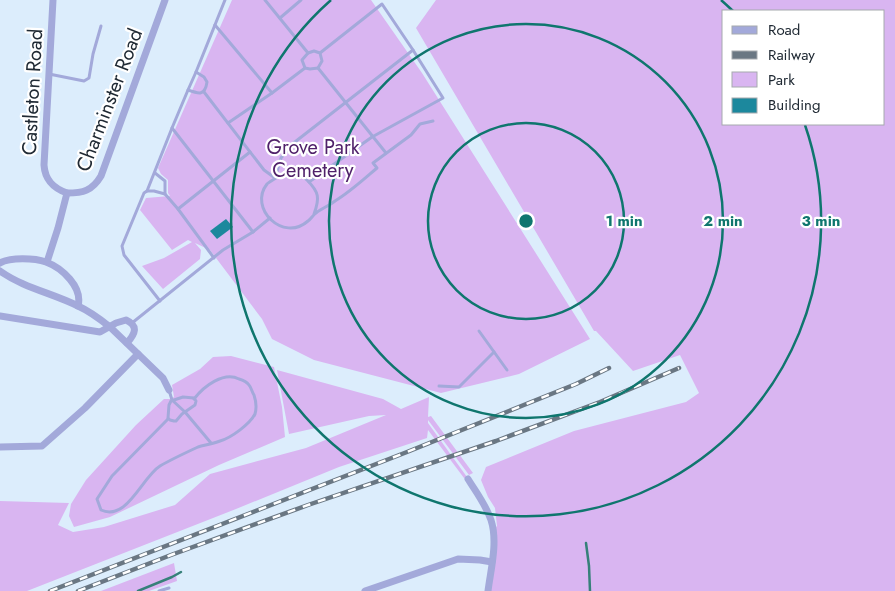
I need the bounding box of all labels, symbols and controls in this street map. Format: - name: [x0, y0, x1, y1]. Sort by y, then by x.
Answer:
- legend: [722, 10, 885, 125]
- text: Road: [768, 19, 800, 41]
- street label: Charminster Road: [69, 24, 150, 176]
- street label: Castleton Road: [15, 28, 50, 156]
- text: Railway: [768, 44, 815, 66]
- text: Park: [768, 69, 795, 91]
- text: Building: [768, 94, 820, 116]
- park label: Grove Park Cemetery: [266, 133, 360, 185]
- text: 1 min: [605, 210, 643, 232]
- text: 2 min: [703, 210, 743, 232]
- text: 3 min: [802, 210, 840, 232]
- centre of rings: [517, 212, 535, 230]

